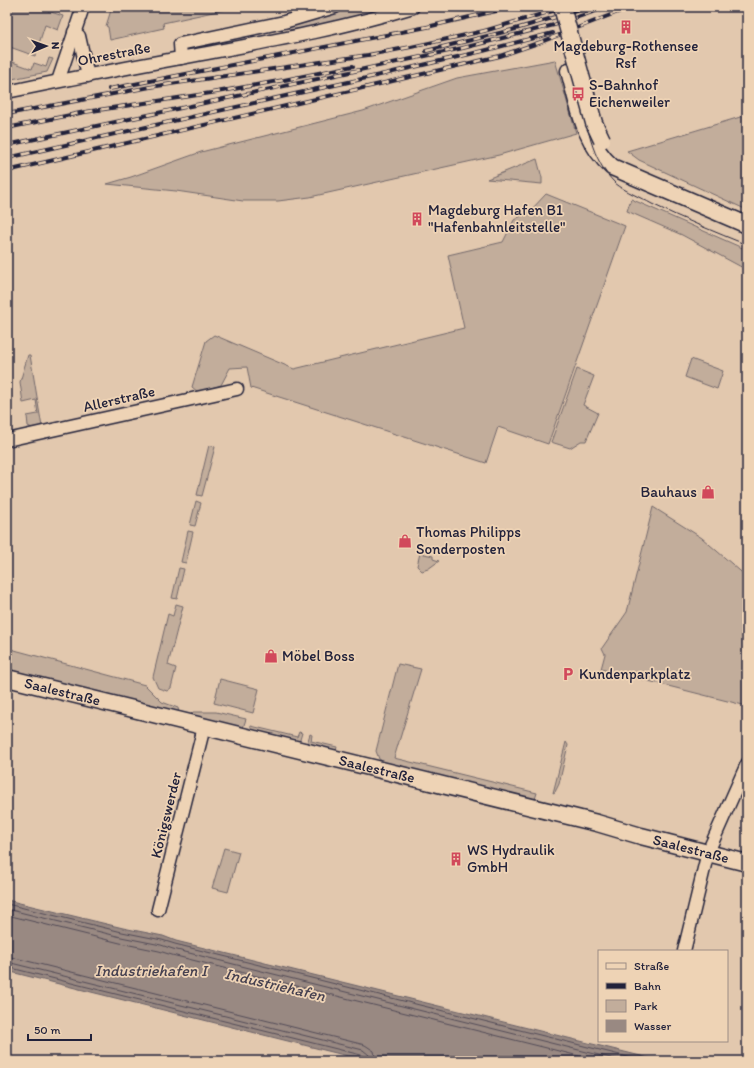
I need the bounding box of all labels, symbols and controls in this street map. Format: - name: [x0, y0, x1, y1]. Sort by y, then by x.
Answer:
- building icon: Magdeburg-Rothensee Rsf: [618, 19, 634, 35]
- north arrow: [26, 26, 66, 66]
- place label: Magdeburg-Rothensee Rsf: [554, 37, 698, 72]
- street label: Ohrestraße: [76, 38, 152, 70]
- text: N: [49, 42, 62, 50]
- place label: S-Bahnhof Eichenweiler: [589, 76, 670, 111]
- bus stop icon: S-Bahnhof Eichenweiler: [570, 86, 586, 102]
- place label: Magdeburg Hafen B1 "Hafenbahnleitstelle": [428, 201, 566, 236]
- building icon: Magdeburg Hafen B1 "Hafenbahnleitstelle": [409, 211, 425, 227]
- street label: Allerstraße: [81, 382, 157, 416]
- place label: Bauhaus: [640, 483, 697, 501]
- shop icon: Bauhaus: [700, 484, 716, 500]
- place label: Thomas Philipps Sonderposten: [416, 523, 521, 558]
- shop icon: Thomas Philipps Sonderposten: [397, 533, 413, 549]
- place label: Möbel Boss: [282, 647, 355, 665]
- shop icon: Möbel Boss: [263, 648, 279, 664]
- place label: Kundenparkplatz: [579, 665, 691, 683]
- parking icon: Kundenparkplatz: [560, 666, 576, 682]
- street label: Saalestraße: [23, 674, 102, 710]
- street label: Saalestraße: [337, 751, 417, 787]
- street label: Königswerder: [147, 770, 185, 860]
- street label: Saalestraße: [651, 830, 731, 867]
- place label: WS Hydraulik GmbH: [467, 841, 555, 876]
- building icon: WS Hydraulik GmbH: [448, 851, 464, 867]
- legend: [598, 950, 728, 1042]
- text: Straße: [634, 959, 669, 973]
- water label: Industriehafen I: [95, 961, 209, 980]
- water label: Industriehafen: [223, 964, 327, 1005]
- text: Bahn: [634, 979, 661, 993]
- text: Park: [634, 999, 658, 1013]
- scale bar: [28, 1016, 91, 1042]
- text: Wasser: [634, 1019, 671, 1033]
- text: 50 m: [34, 1023, 60, 1037]

